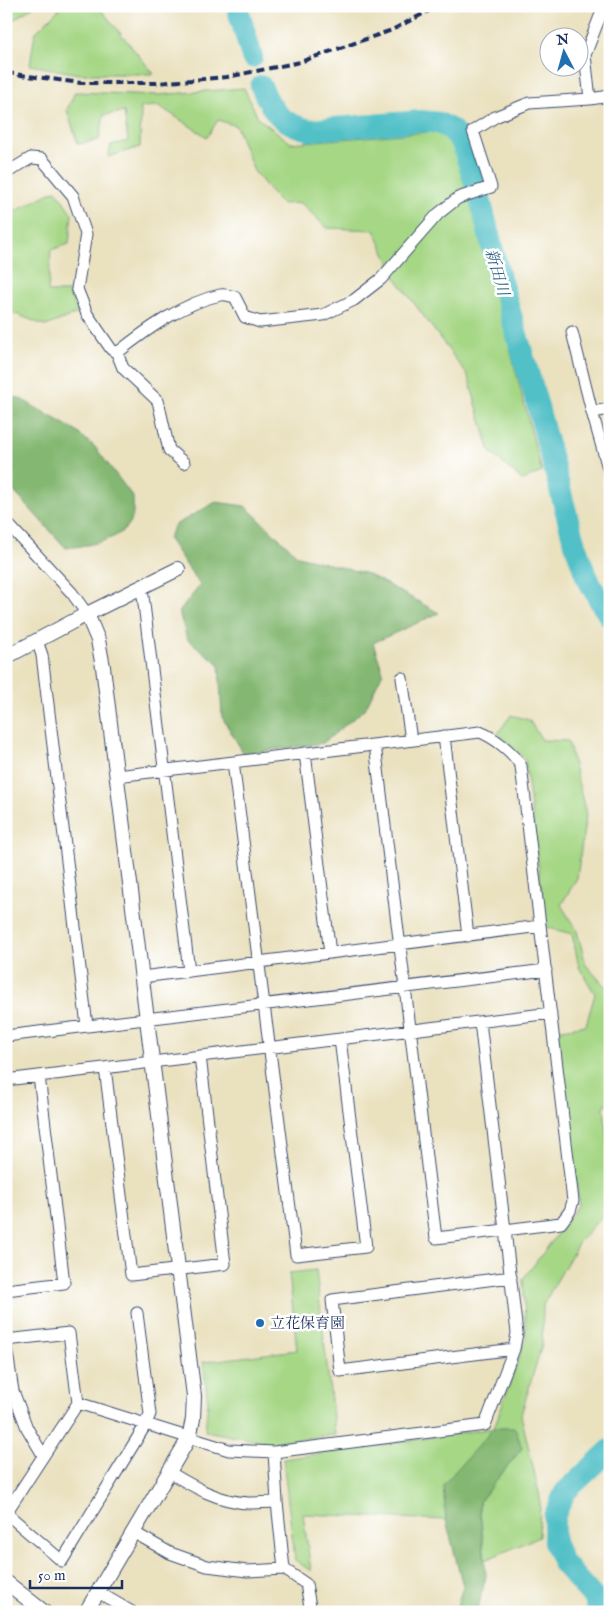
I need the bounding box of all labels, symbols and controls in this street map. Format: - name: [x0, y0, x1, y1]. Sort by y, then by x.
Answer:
- north arrow: [538, 28, 588, 78]
- text: N: [555, 30, 570, 50]
- water label: 新田川: [480, 247, 513, 300]
- place label: 立花保育園: [270, 1314, 345, 1333]
- marker: 立花保育園: [254, 1317, 266, 1329]
- scale bar: [30, 1558, 122, 1590]
- text: 50 m: [38, 1566, 66, 1585]

